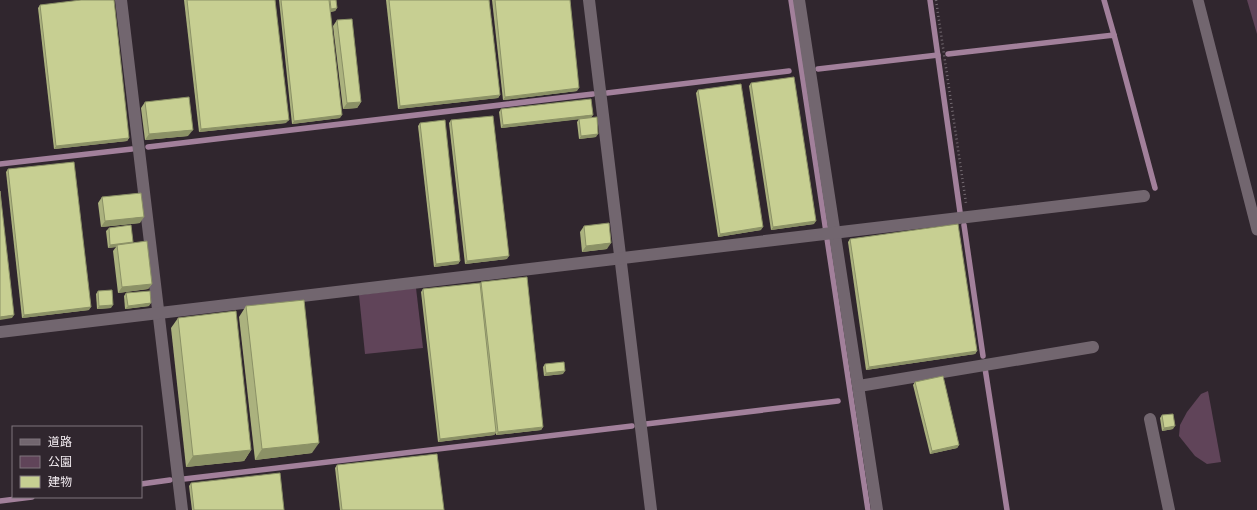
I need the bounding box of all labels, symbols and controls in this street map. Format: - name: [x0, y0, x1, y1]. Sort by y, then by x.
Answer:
- legend: [12, 426, 142, 498]
- text: 道路: [48, 433, 72, 449]
- text: 公園: [48, 453, 72, 469]
- text: 建物: [48, 473, 72, 489]

